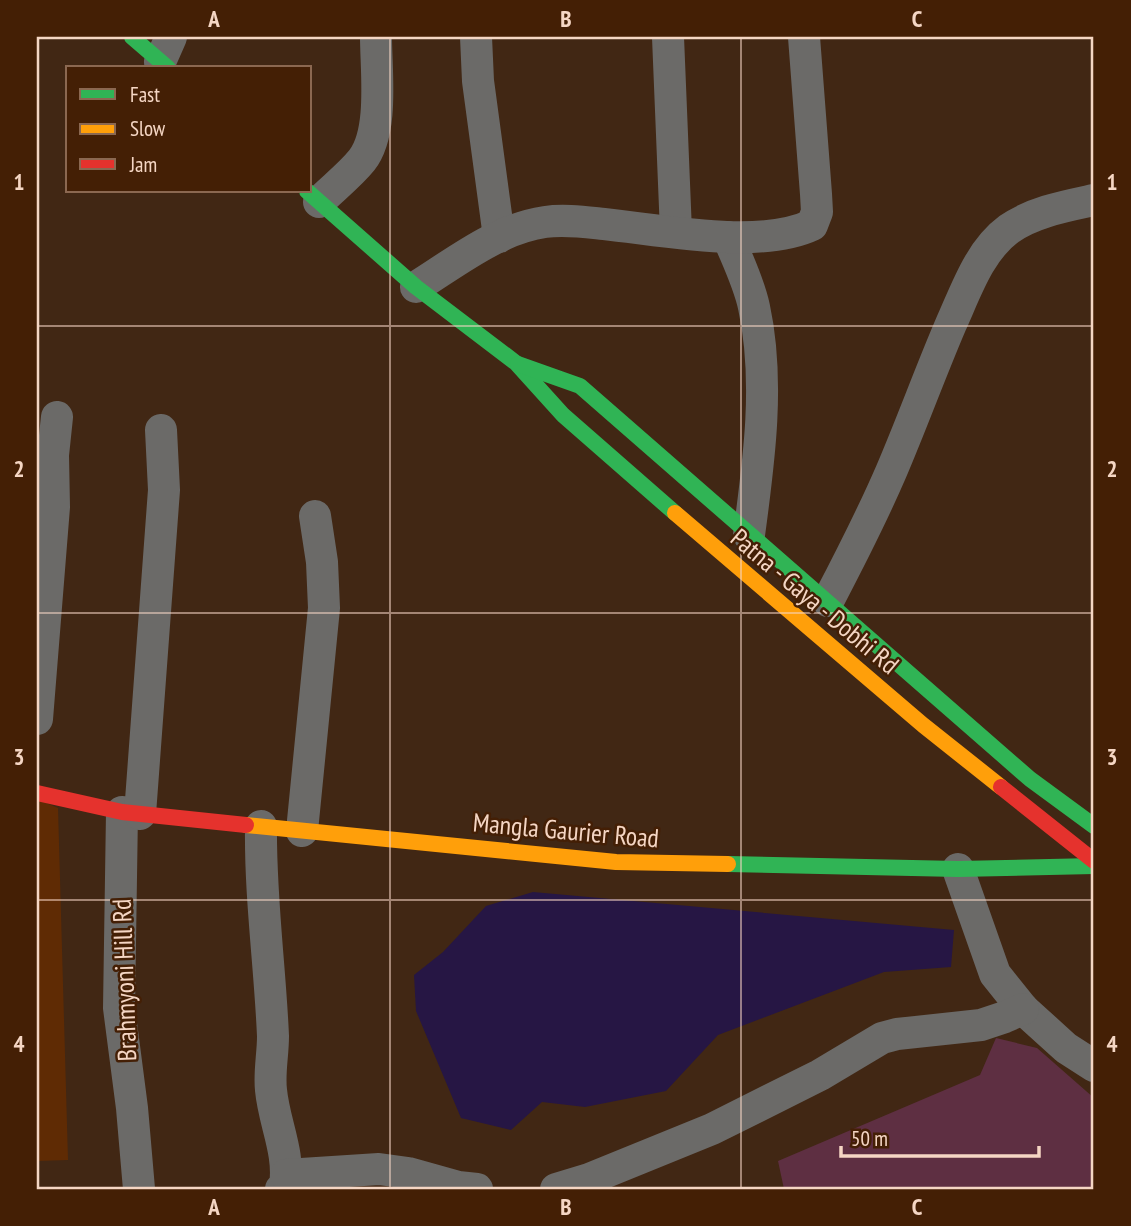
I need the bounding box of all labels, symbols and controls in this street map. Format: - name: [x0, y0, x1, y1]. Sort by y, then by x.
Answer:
- text: A: [207, 4, 220, 33]
- text: B: [560, 4, 572, 33]
- text: C: [912, 4, 923, 33]
- legend: [66, 66, 312, 192]
- text: Fast: [130, 81, 160, 108]
- text: Slow: [130, 115, 166, 142]
- text: Jam: [129, 151, 157, 178]
- text: 1: [14, 167, 25, 196]
- text: 1: [1107, 167, 1118, 196]
- text: 2: [14, 454, 25, 483]
- text: 2: [1107, 454, 1118, 483]
- street label: Patna - Gaya - Dobhi Rd: [724, 521, 906, 681]
- text: 3: [14, 742, 25, 771]
- text: 3: [1107, 742, 1118, 771]
- street label: Mangla Gaurier Road: [472, 805, 660, 855]
- street label: Brahmyoni Hill Rd: [105, 898, 143, 1062]
- text: 4: [14, 1029, 25, 1058]
- text: 4: [1107, 1029, 1118, 1058]
- scale bar: [841, 1114, 1038, 1158]
- text: 50 m: [851, 1125, 888, 1152]
- text: A: [207, 1192, 220, 1221]
- text: B: [560, 1192, 572, 1221]
- text: C: [912, 1192, 923, 1221]

